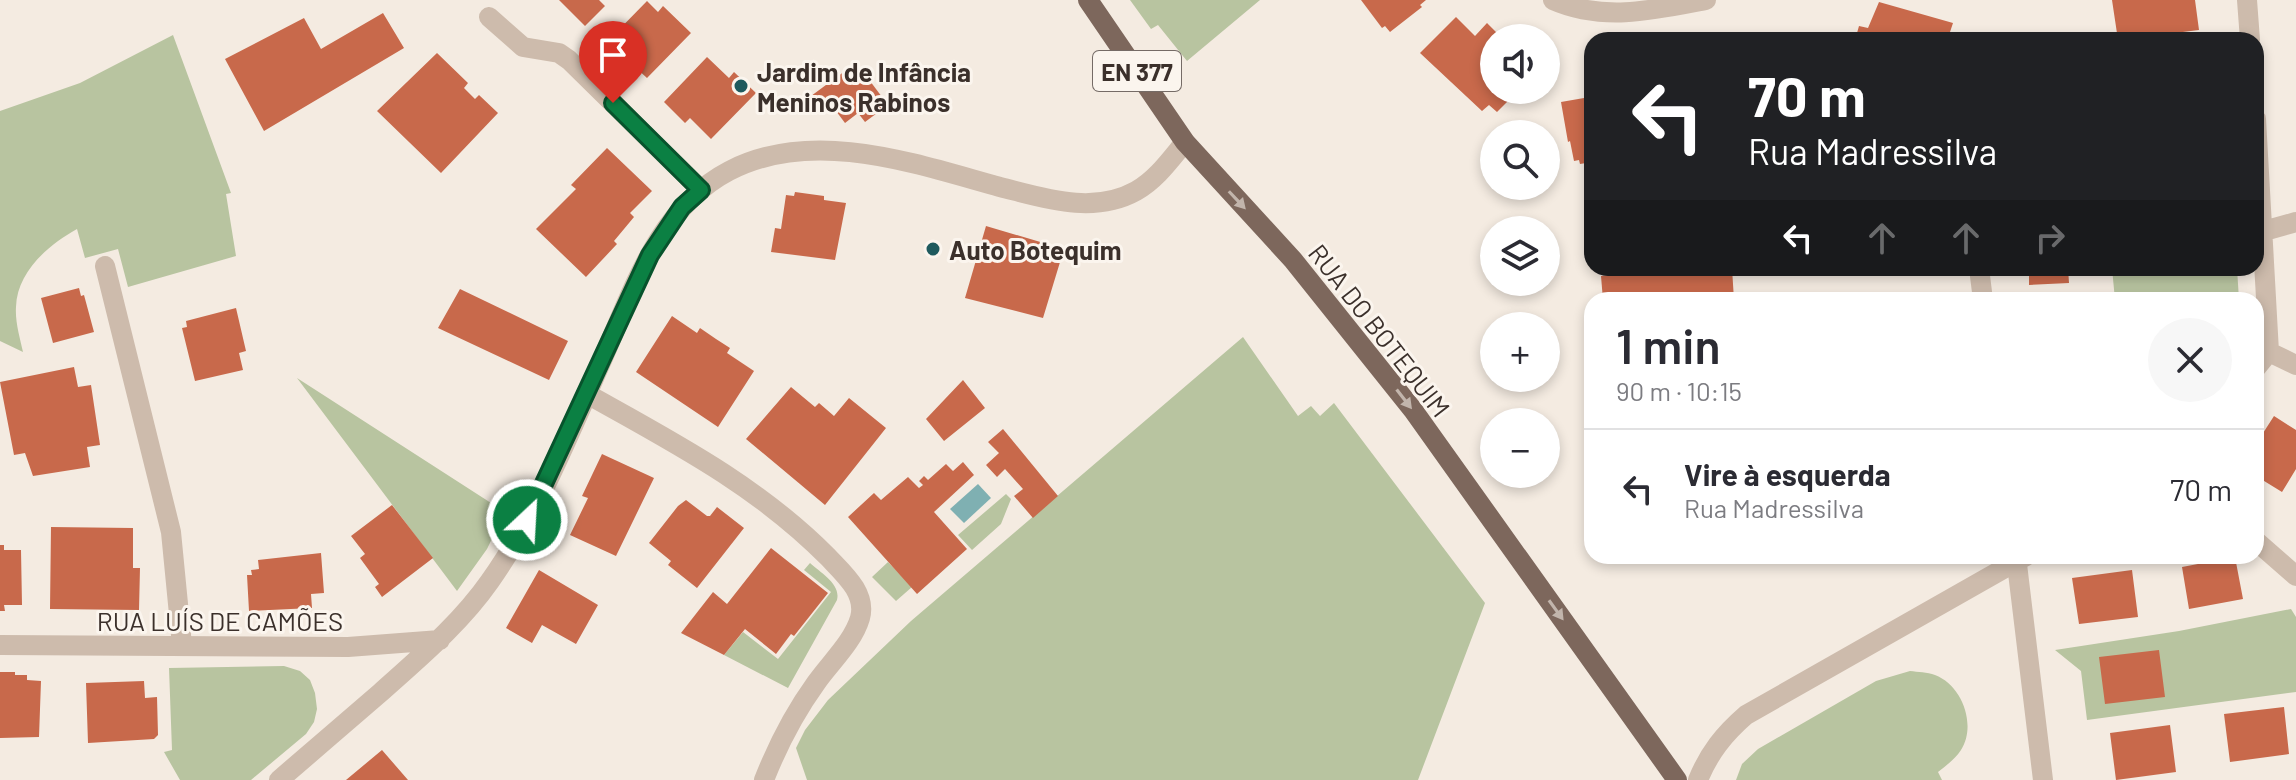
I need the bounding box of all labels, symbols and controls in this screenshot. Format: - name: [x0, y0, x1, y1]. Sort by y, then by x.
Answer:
- pin: [579, 21, 647, 103]
- map controls: [1480, 24, 1560, 488]
- button: sound: [1480, 24, 1560, 104]
- icon: arrive: [591, 33, 635, 77]
- road number: EN 377: [1093, 51, 1181, 91]
- place label: Jardim de Infância Meninos Rabinos: [757, 56, 971, 117]
- text: 70 m: [1748, 61, 1866, 128]
- icon: left: [1616, 64, 1720, 168]
- marker: Jardim de Infância Meninos Rabinos: [732, 77, 750, 95]
- button: search: [1480, 120, 1560, 200]
- text: Rua Madressilva: [1748, 129, 1997, 172]
- one-way arrow: [1228, 190, 1246, 209]
- button: layers: [1480, 216, 1560, 296]
- icon: left: [1776, 216, 1820, 260]
- icon: ahead: [1860, 216, 1904, 260]
- icon: ahead: [1944, 216, 1988, 260]
- icon: right: [2028, 216, 2072, 260]
- place label: Auto Botequim: [949, 234, 1121, 265]
- street label: RUA DO BOTEQUIM: [1303, 237, 1457, 423]
- marker: Auto Botequim: [924, 240, 942, 258]
- button: +: [1480, 312, 1560, 392]
- text: 1 min: [1616, 316, 1721, 374]
- button: close: [2148, 318, 2232, 402]
- text: 90 m · 10:15: [1616, 375, 1742, 406]
- one-way arrow: [1395, 389, 1411, 409]
- button: −: [1480, 408, 1560, 488]
- text: Vire à esquerda: [1684, 456, 1891, 492]
- icon: left: [1616, 467, 1660, 511]
- text: 70 m: [2170, 471, 2232, 507]
- position arrow: [485, 478, 569, 562]
- text: Rua Madressilva: [1684, 492, 1864, 523]
- one-way arrow: [1548, 599, 1563, 620]
- street label: RUA LUÍS DE CAMÕES: [97, 605, 343, 636]

